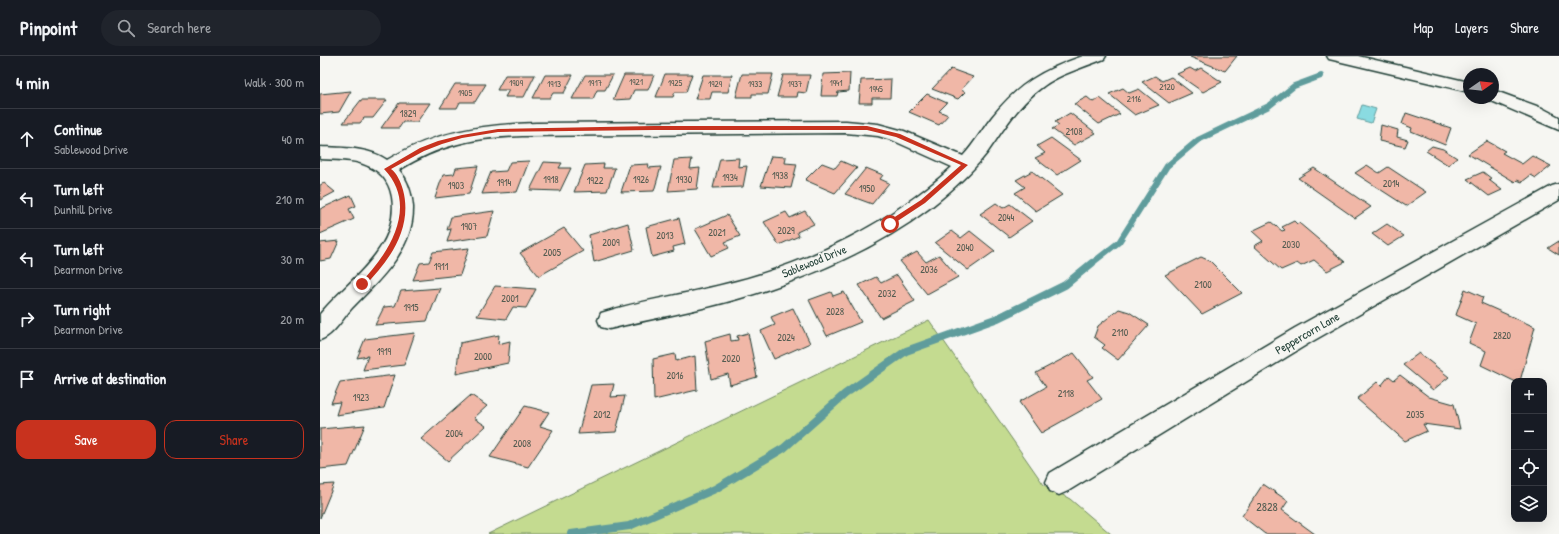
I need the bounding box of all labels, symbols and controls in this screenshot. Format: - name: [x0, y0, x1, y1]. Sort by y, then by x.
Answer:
- search box: [101, 10, 381, 46]
- text: Pinpoint: [20, 15, 77, 41]
- icon: search: [115, 17, 137, 39]
- text: Search here: [147, 17, 211, 38]
- text: Map: [1413, 18, 1433, 37]
- text: Layers: [1455, 18, 1488, 37]
- text: Share: [1510, 18, 1539, 37]
- north arrow: [1463, 68, 1499, 104]
- text: 4 min: [16, 71, 49, 94]
- text: Walk · 300 m: [244, 73, 304, 91]
- house number: 1921: [629, 76, 643, 88]
- house number: 1909: [509, 77, 524, 89]
- house number: 1917: [588, 77, 603, 89]
- house number: 1925: [668, 77, 682, 89]
- house number: 1941: [829, 77, 843, 89]
- house number: 1913: [547, 78, 561, 90]
- house number: 1929: [708, 78, 723, 90]
- house number: 1933: [748, 78, 762, 90]
- house number: 1937: [787, 78, 803, 90]
- house number: 2120: [1159, 81, 1175, 93]
- house number: 1945: [869, 83, 883, 95]
- house number: 1905: [458, 87, 472, 99]
- house number: 2116: [1127, 93, 1142, 105]
- house number: 1829: [400, 107, 416, 120]
- text: Continue: [54, 119, 102, 140]
- house number: 2108: [1065, 125, 1083, 138]
- icon: ahead: [16, 128, 38, 150]
- text: 40 m: [281, 130, 304, 148]
- text: Sablewood Drive: [54, 140, 128, 158]
- house number: 1938: [772, 169, 788, 182]
- house number: 1934: [722, 171, 738, 184]
- house number: 1918: [543, 173, 559, 186]
- house number: 1926: [633, 173, 649, 186]
- house number: 1930: [676, 173, 693, 186]
- house number: 1922: [587, 174, 604, 187]
- house number: 1914: [497, 176, 512, 189]
- house number: 2014: [1383, 177, 1400, 190]
- text: Turn left: [54, 179, 104, 200]
- house number: 1903: [448, 179, 465, 192]
- house number: 1950: [859, 182, 876, 195]
- icon: left: [16, 188, 38, 210]
- text: 210 m: [276, 190, 304, 208]
- text: Dunhill Drive: [54, 200, 113, 218]
- house number: 2044: [998, 211, 1015, 224]
- route start: [881, 215, 899, 233]
- house number: 1907: [461, 220, 477, 233]
- house number: 2029: [777, 224, 795, 237]
- house number: 2021: [708, 226, 726, 239]
- house number: 2013: [656, 229, 674, 242]
- house number: 2009: [602, 236, 620, 249]
- house number: 2030: [1282, 238, 1301, 251]
- text: Turn left: [54, 239, 104, 260]
- street label: Sablewood Drive: [779, 240, 849, 282]
- house number: 2040: [956, 241, 974, 254]
- house number: 2005: [543, 246, 562, 259]
- icon: left: [16, 248, 38, 270]
- text: 30 m: [281, 250, 304, 268]
- text: Dearmon Drive: [54, 260, 123, 278]
- house number: 1911: [434, 260, 449, 273]
- house number: 2036: [920, 263, 938, 276]
- route end: [353, 275, 371, 293]
- house number: 2100: [1194, 278, 1212, 291]
- house number: 2032: [878, 287, 896, 300]
- house number: 2001: [501, 292, 519, 305]
- text: Turn right: [54, 299, 110, 320]
- house number: 1915: [403, 301, 419, 314]
- house number: 2028: [826, 305, 844, 318]
- icon: right: [16, 308, 38, 330]
- street label: Peppercorn Lane: [1272, 308, 1343, 358]
- text: 20 m: [280, 310, 304, 328]
- text: Dearmon Drive: [54, 320, 123, 338]
- house number: 2110: [1112, 326, 1129, 339]
- house number: 2820: [1493, 329, 1512, 342]
- house number: 2024: [777, 331, 795, 344]
- house number: 1919: [377, 345, 392, 358]
- house number: 2000: [474, 350, 493, 363]
- house number: 2020: [722, 352, 741, 365]
- icon: arrive: [16, 368, 38, 390]
- text: Arrive at destination: [54, 368, 166, 389]
- house number: 2016: [667, 369, 683, 382]
- map controls: [1511, 378, 1547, 522]
- button: +: [1511, 378, 1547, 414]
- house number: 2118: [1058, 387, 1074, 400]
- house number: 1923: [353, 391, 370, 404]
- house number: 2012: [593, 408, 611, 421]
- house number: 2035: [1406, 408, 1425, 421]
- button: −: [1511, 414, 1547, 450]
- button: Save: [16, 420, 156, 459]
- button: Share: [164, 420, 304, 459]
- house number: 2004: [445, 427, 463, 440]
- house number: 2008: [513, 437, 531, 450]
- button: locate: [1511, 450, 1547, 486]
- button: layers: [1511, 486, 1547, 522]
- house number: 2828: [1256, 498, 1278, 515]

